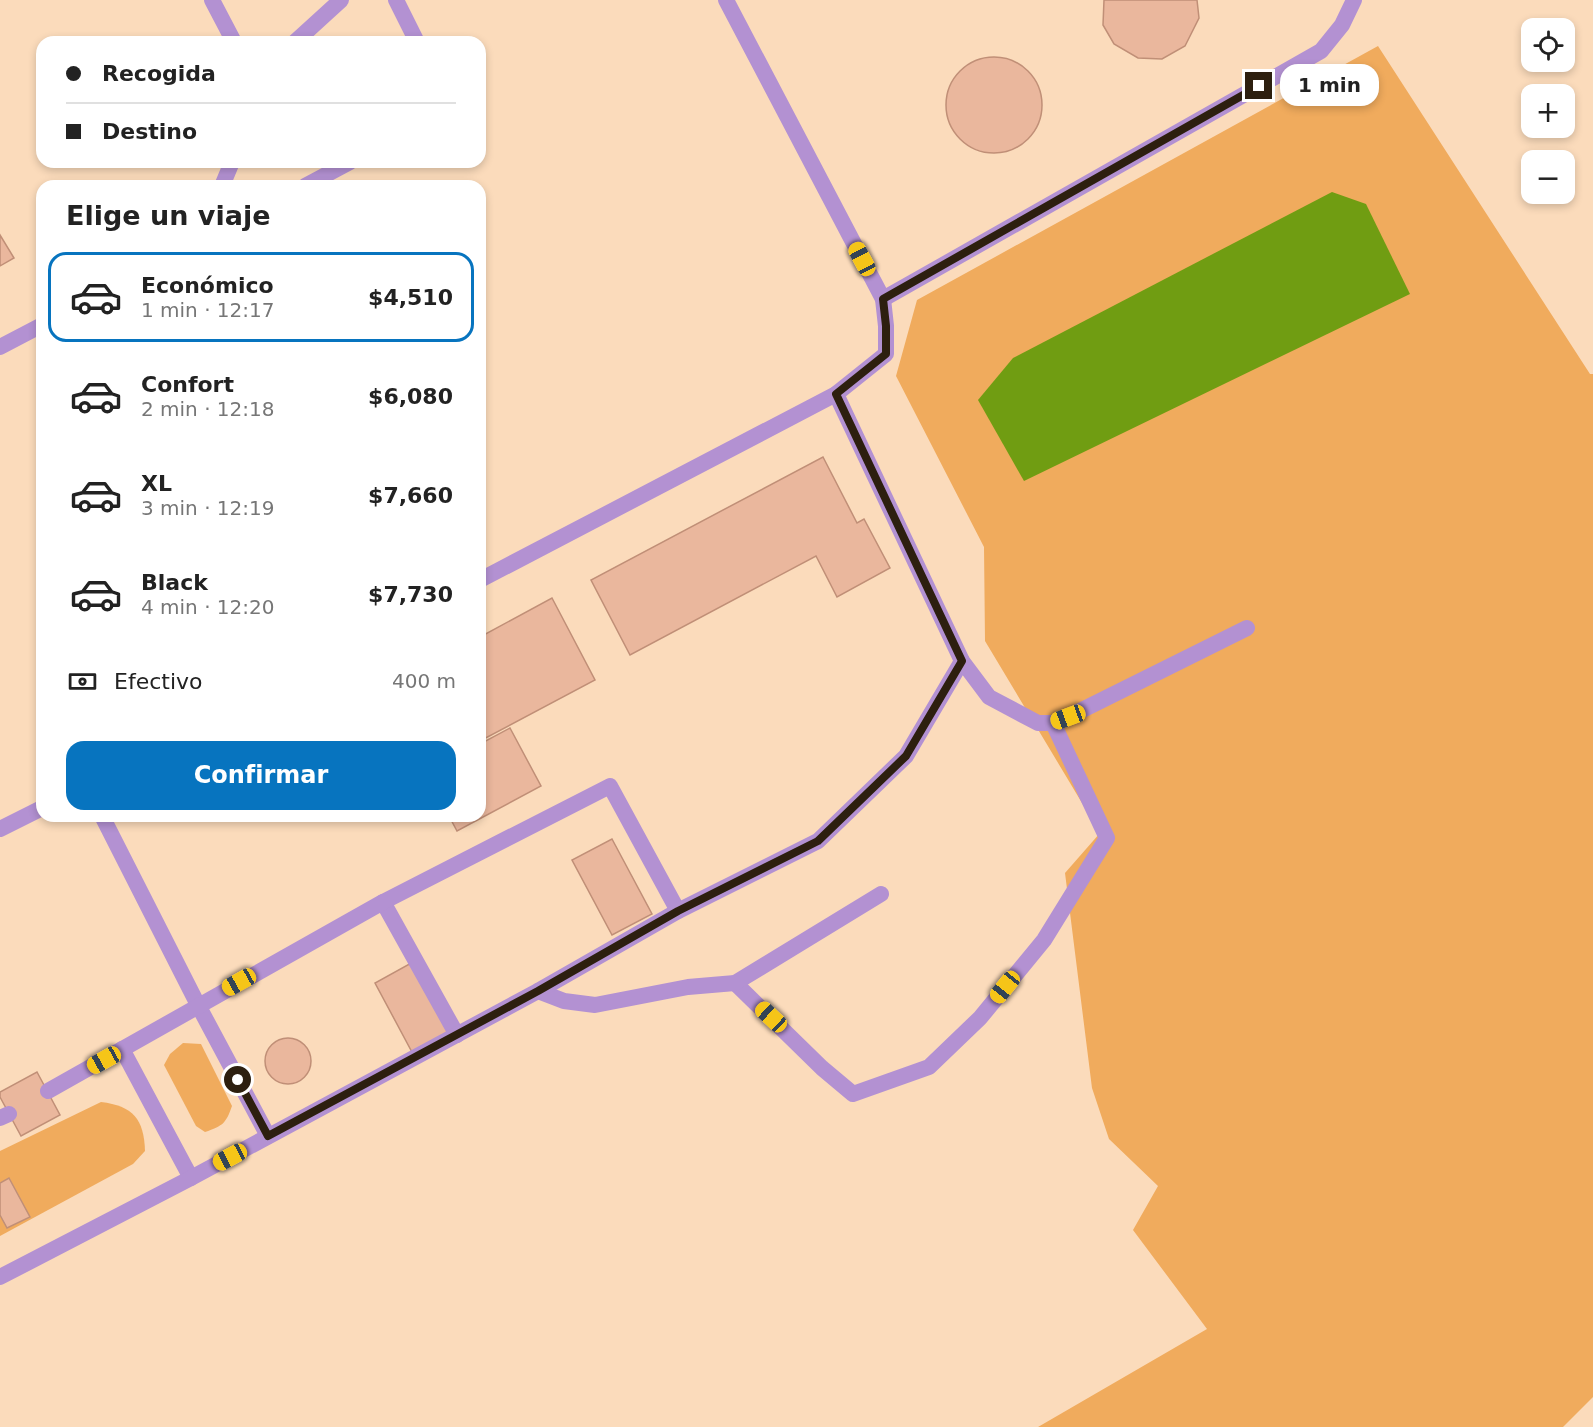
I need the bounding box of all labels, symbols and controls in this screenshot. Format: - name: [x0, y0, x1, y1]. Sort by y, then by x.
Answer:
- map controls: [1521, 18, 1575, 204]
- button: locate: [1521, 18, 1575, 72]
- text: Recogida: [102, 61, 216, 86]
- callout: 1 min: [1280, 65, 1379, 107]
- route end: [1245, 72, 1272, 99]
- text: 1 min: [1298, 73, 1361, 97]
- button: +: [1521, 84, 1575, 138]
- text: Destino: [102, 119, 197, 144]
- button: −: [1521, 150, 1575, 204]
- text: Elige un viaje: [66, 200, 270, 231]
- car: [846, 239, 878, 279]
- icon: car: [69, 270, 123, 324]
- text: Económico: [141, 273, 274, 298]
- text: $4,510: [368, 285, 453, 310]
- text: 1 min · 12:17: [141, 298, 275, 322]
- icon: car: [69, 369, 123, 423]
- text: Confort: [141, 372, 234, 397]
- text: $6,080: [368, 384, 453, 409]
- text: 2 min · 12:18: [141, 397, 275, 421]
- icon: car: [69, 468, 123, 522]
- text: XL: [141, 471, 172, 496]
- text: $7,660: [368, 483, 453, 508]
- text: 3 min · 12:19: [141, 496, 275, 520]
- icon: car: [69, 567, 123, 621]
- text: Black: [141, 570, 208, 595]
- text: $7,730: [368, 582, 453, 607]
- text: 4 min · 12:20: [141, 595, 275, 619]
- icon: cash: [66, 665, 99, 698]
- text: Efectivo: [114, 669, 203, 694]
- text: 400 m: [392, 669, 456, 693]
- car: [1048, 702, 1088, 732]
- button: Confirmar: [66, 741, 456, 810]
- car: [219, 965, 259, 999]
- car: [987, 967, 1023, 1007]
- car: [752, 998, 790, 1036]
- car: [84, 1043, 124, 1077]
- route start: [224, 1066, 251, 1093]
- car: [210, 1141, 250, 1173]

